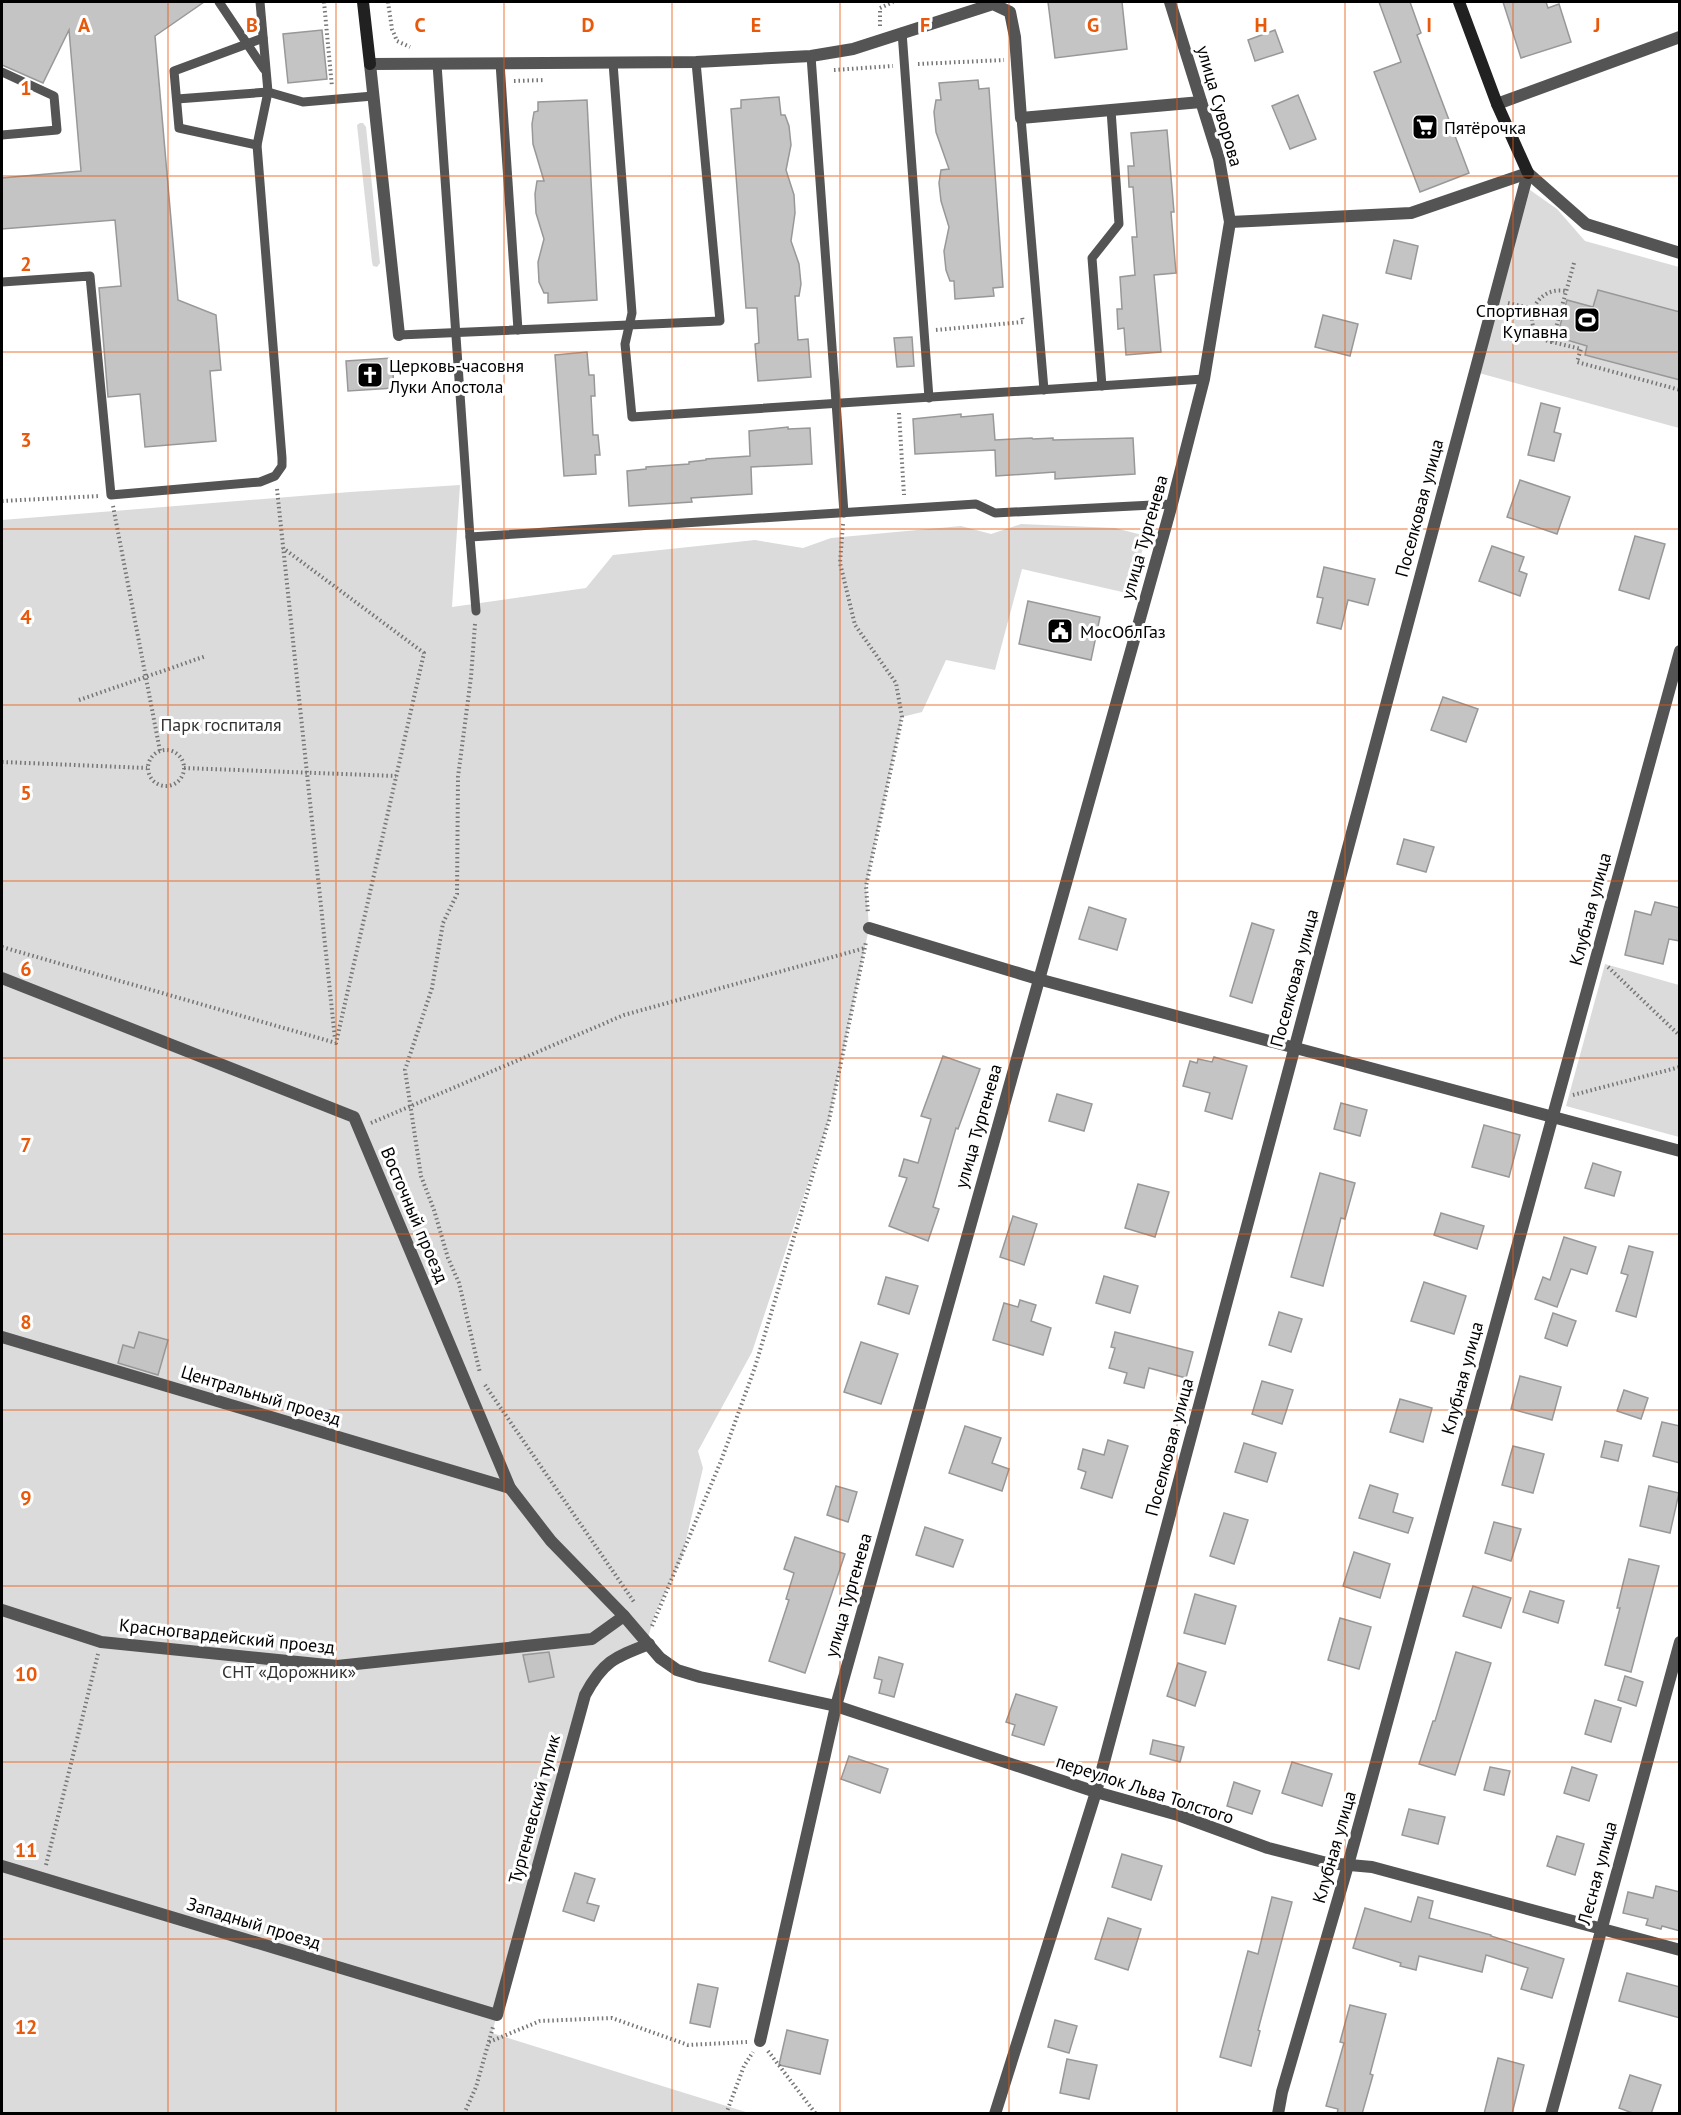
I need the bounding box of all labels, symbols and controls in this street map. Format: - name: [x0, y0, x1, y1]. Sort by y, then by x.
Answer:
- text: A: [78, 12, 91, 38]
- text: B: [246, 12, 258, 38]
- text: C: [414, 12, 426, 38]
- text: D: [582, 12, 595, 38]
- text: E: [751, 12, 761, 38]
- text: F: [920, 12, 930, 38]
- text: G: [1087, 12, 1099, 38]
- text: H: [1254, 12, 1268, 38]
- text: I: [1426, 12, 1432, 38]
- text: J: [1593, 12, 1600, 38]
- street label: улица Суворова: [1192, 43, 1248, 169]
- text: 1: [20, 75, 32, 101]
- supermarket icon: Пятёрочка: [1410, 112, 1440, 142]
- place label: Пятёрочка: [1444, 116, 1526, 139]
- text: 2: [20, 251, 32, 277]
- place label: Спортивная Купавна: [1476, 299, 1568, 343]
- sports icon: Спортивная Купавна: [1572, 305, 1602, 335]
- place label: Церковь-часовня Луки Апостола: [388, 354, 524, 398]
- church icon: Церковь-часовня Луки Апостола: [355, 360, 385, 390]
- text: 3: [20, 427, 32, 453]
- street label: Поселковая улица: [1389, 436, 1449, 580]
- street label: улица Тургенева: [1115, 472, 1173, 602]
- text: 4: [20, 604, 32, 630]
- public building icon: МосОблГаз: [1045, 616, 1075, 646]
- place label: МосОблГаз: [1080, 620, 1166, 643]
- park label: Парк госпиталя: [160, 713, 282, 736]
- text: 5: [20, 780, 32, 806]
- street label: Клубная улица: [1564, 850, 1616, 968]
- street label: Поселковая улица: [1264, 906, 1324, 1050]
- text: 6: [20, 956, 32, 982]
- street label: улица Тургенева: [949, 1061, 1007, 1191]
- text: 7: [20, 1132, 32, 1158]
- street label: Восточный проезд: [376, 1144, 454, 1287]
- text: 8: [20, 1309, 32, 1335]
- street label: Клубная улица: [1436, 1319, 1488, 1437]
- street label: Центральный проезд: [178, 1360, 344, 1430]
- street label: Поселковая улица: [1139, 1375, 1199, 1519]
- text: 9: [20, 1485, 32, 1511]
- street label: улица Тургенева: [819, 1530, 877, 1660]
- street label: Красногвардейский проезд: [118, 1613, 336, 1659]
- park label: СНТ «Дорожник»: [222, 1660, 356, 1683]
- text: 10: [15, 1661, 37, 1687]
- street label: Тургеневский тупик: [503, 1731, 565, 1886]
- street label: переулок Льва Толстого: [1053, 1749, 1237, 1829]
- street label: Клубная улица: [1307, 1788, 1361, 1906]
- street label: Лесная улица: [1572, 1819, 1622, 1928]
- text: 11: [15, 1837, 37, 1863]
- street label: Западный проезд: [184, 1892, 324, 1954]
- text: 12: [15, 2014, 37, 2040]

